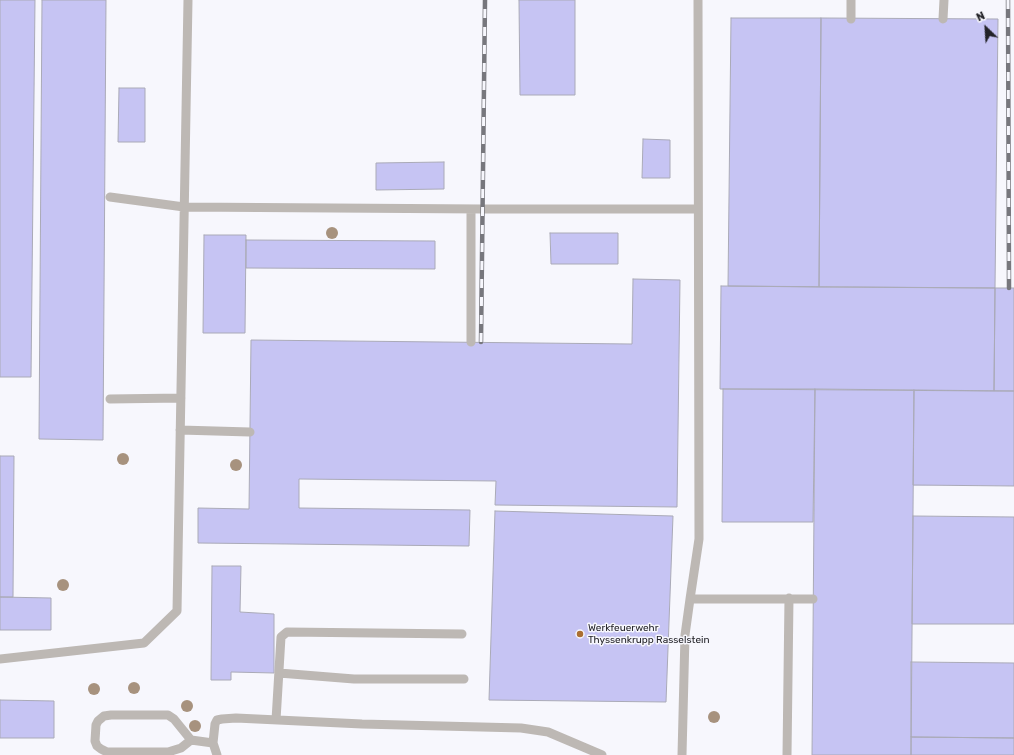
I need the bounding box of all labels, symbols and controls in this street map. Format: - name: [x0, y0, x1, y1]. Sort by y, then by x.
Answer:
- north arrow: [966, 8, 1006, 48]
- text: N: [974, 9, 987, 24]
- place label: Werkfeuerwehr Thyssenkrupp Rasselstein: [588, 622, 709, 646]
- marker: Werkfeuerwehr Thyssenkrupp Rasselstein: [575, 629, 585, 639]

